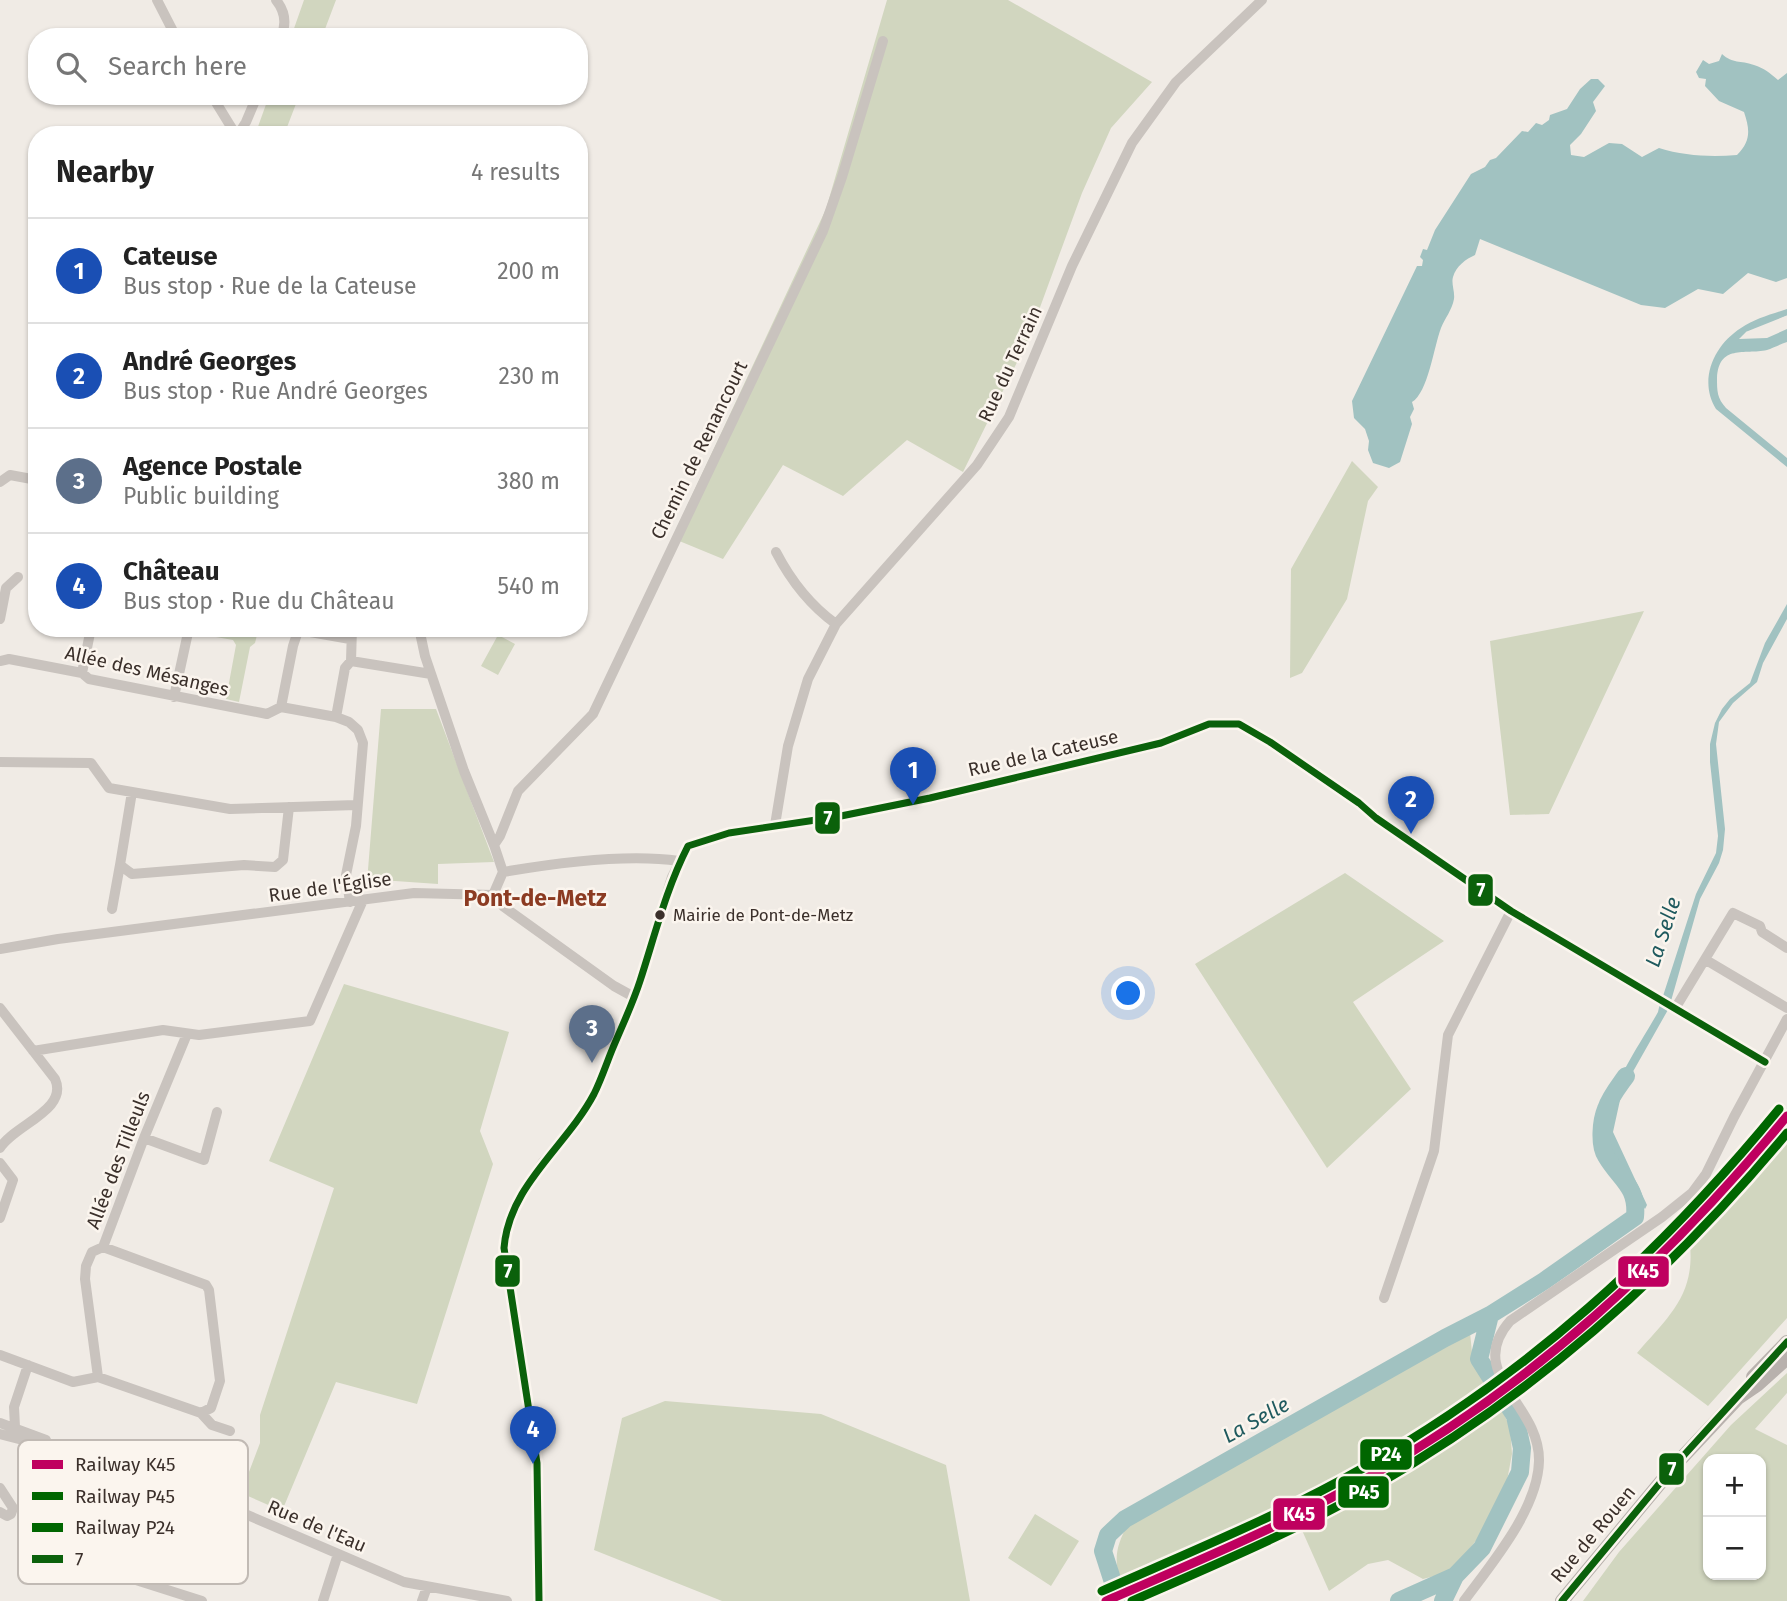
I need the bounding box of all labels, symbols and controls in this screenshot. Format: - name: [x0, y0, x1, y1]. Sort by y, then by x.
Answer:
- search box: [28, 28, 588, 105]
- icon: search: [52, 48, 90, 86]
- text: Search here: [108, 51, 247, 82]
- text: Nearby: [56, 154, 154, 190]
- text: 4 results: [471, 158, 560, 186]
- text: Cateuse: [123, 241, 218, 272]
- text: 1: [74, 257, 84, 285]
- text: 200 m: [497, 257, 560, 285]
- text: Bus stop · Rue de la Cateuse: [123, 272, 417, 300]
- street label: Rue du Terrain: [973, 302, 1047, 426]
- text: André Georges: [123, 346, 296, 377]
- street label: Chemin de Renancourt: [646, 357, 752, 543]
- text: 2: [73, 362, 85, 390]
- text: 230 m: [499, 362, 560, 390]
- text: Bus stop · Rue André Georges: [123, 377, 428, 405]
- text: Agence Postale: [123, 451, 302, 482]
- text: 3: [73, 467, 85, 495]
- text: 380 m: [497, 467, 560, 495]
- text: Public building: [123, 482, 279, 510]
- text: Château: [123, 556, 220, 587]
- text: 4: [73, 572, 86, 600]
- text: 540 m: [498, 572, 560, 600]
- text: Bus stop · Rue du Château: [123, 587, 395, 615]
- street label: Allée des Mésanges: [63, 641, 231, 701]
- street label: Rue de la Cateuse: [966, 725, 1120, 781]
- pin: 1: [890, 747, 936, 805]
- pin: 2: [1388, 776, 1434, 834]
- line badge: 7: [814, 801, 841, 835]
- text: 7: [824, 807, 833, 830]
- street label: Rue de l'Église: [267, 867, 393, 907]
- line badge: 7: [1467, 873, 1494, 907]
- text: 7: [1477, 879, 1486, 902]
- district label: Pont-de-Metz: [463, 884, 607, 912]
- water label: La Selle: [1639, 894, 1687, 970]
- place label: Mairie de Pont-de-Metz: [673, 905, 853, 926]
- marker: Mairie de Pont-de-Metz: [653, 908, 667, 922]
- your location: [1111, 976, 1145, 1010]
- pin: 3: [569, 1005, 615, 1063]
- street label: Allée des Tilleuls: [81, 1088, 155, 1232]
- line badge: 7: [494, 1254, 521, 1288]
- line badge: K45: [1617, 1255, 1670, 1288]
- text: 7: [504, 1260, 513, 1283]
- text: K45: [1627, 1260, 1659, 1283]
- water label: La Selle: [1218, 1391, 1294, 1449]
- pin: 4: [510, 1406, 556, 1464]
- line badge: P24: [1359, 1438, 1413, 1471]
- legend: [18, 1440, 248, 1584]
- text: P24: [1371, 1443, 1402, 1466]
- line badge: 7: [1658, 1452, 1685, 1486]
- text: Railway K45: [75, 1453, 175, 1476]
- map controls: [1703, 1454, 1766, 1580]
- button: +: [1703, 1454, 1766, 1517]
- text: 7: [1668, 1458, 1677, 1481]
- line badge: P45: [1337, 1475, 1390, 1509]
- text: P45: [1348, 1481, 1380, 1504]
- street label: Rue de Rouen: [1546, 1481, 1640, 1587]
- text: Railway P45: [75, 1485, 175, 1508]
- street label: Rue de l'Eau: [264, 1495, 370, 1557]
- line badge: K45: [1272, 1497, 1326, 1531]
- text: K45: [1283, 1503, 1315, 1526]
- text: Railway P24: [75, 1516, 175, 1539]
- button: −: [1703, 1517, 1766, 1580]
- text: 7: [75, 1548, 83, 1571]

